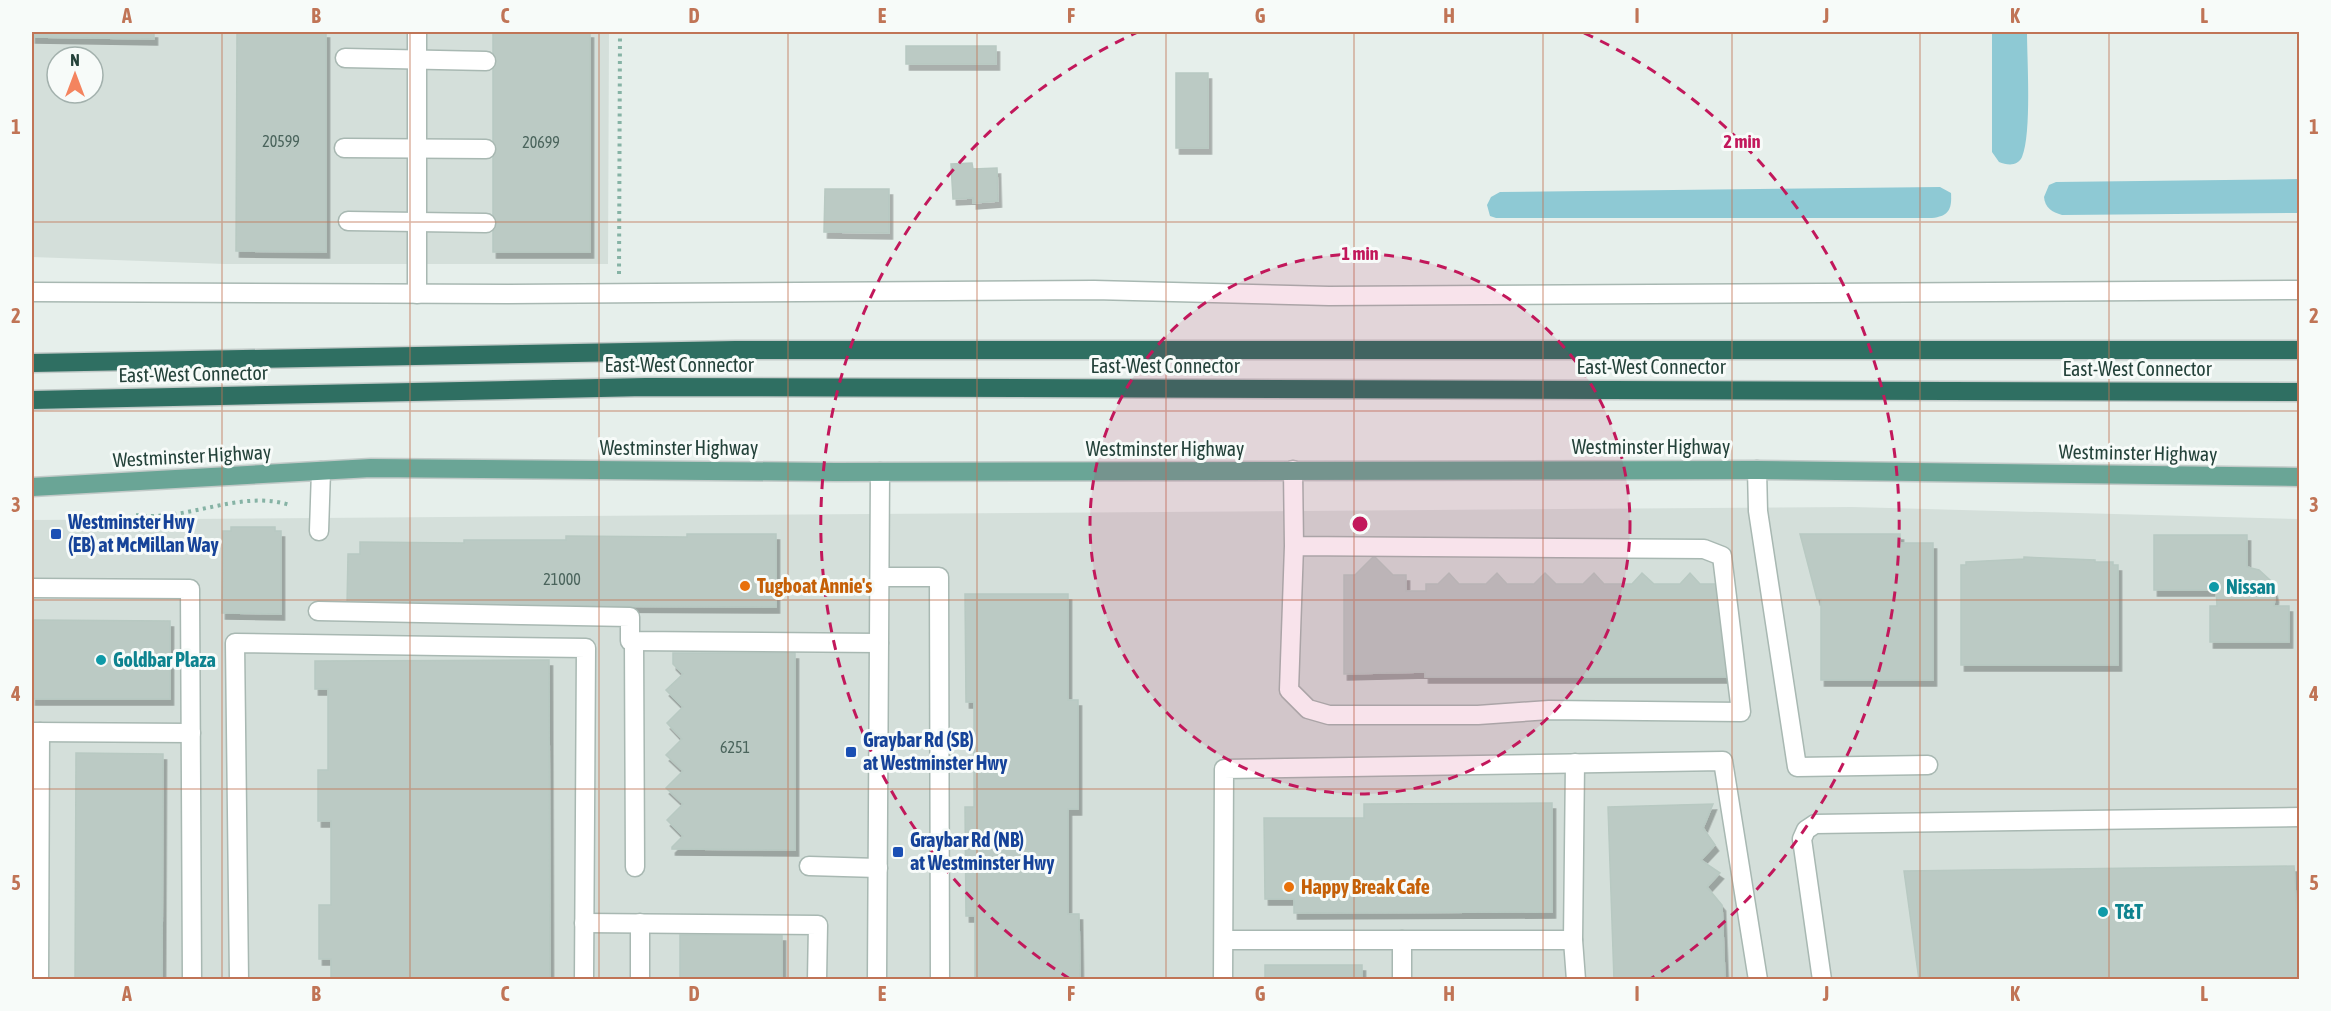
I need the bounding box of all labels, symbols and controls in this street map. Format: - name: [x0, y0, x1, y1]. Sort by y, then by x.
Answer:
- text: A: [121, 4, 132, 27]
- text: B: [311, 4, 321, 27]
- text: C: [501, 4, 510, 27]
- text: D: [688, 4, 700, 27]
- text: E: [878, 4, 887, 27]
- text: F: [1067, 4, 1075, 27]
- text: G: [1255, 4, 1266, 27]
- text: H: [1443, 4, 1455, 27]
- text: I: [1634, 4, 1640, 27]
- text: J: [1822, 4, 1829, 27]
- text: K: [2010, 4, 2020, 27]
- text: L: [2200, 4, 2208, 27]
- north arrow: [45, 45, 105, 105]
- text: N: [70, 51, 80, 69]
- text: 1: [11, 115, 21, 138]
- text: 1: [2309, 115, 2319, 138]
- text: 2 min: [1724, 131, 1761, 152]
- house number: 20599: [262, 132, 300, 150]
- house number: 20699: [522, 133, 560, 151]
- text: 1 min: [1342, 243, 1379, 264]
- text: 2: [11, 304, 21, 327]
- text: 2: [2309, 304, 2319, 327]
- street label: East-West Connector: [604, 353, 755, 376]
- street label: East-West Connector: [1090, 354, 1241, 377]
- street label: East-West Connector: [1576, 355, 1727, 378]
- street label: East-West Connector: [2062, 357, 2213, 380]
- street label: East-West Connector: [118, 361, 269, 386]
- street label: Westminster Highway: [1572, 435, 1730, 458]
- street label: Westminster Highway: [600, 436, 758, 459]
- street label: Westminster Highway: [1086, 437, 1244, 460]
- street label: Westminster Highway: [112, 440, 272, 471]
- street label: Westminster Highway: [2058, 440, 2218, 465]
- text: 3: [11, 493, 21, 516]
- text: 3: [2309, 493, 2319, 516]
- place label: Westminster Hwy (EB) at McMillan Way: [67, 510, 219, 556]
- centre of rings: [1350, 514, 1370, 534]
- marker: Westminster Hwy (EB) at McMillan Way: [49, 527, 63, 541]
- house number: 21000: [543, 570, 581, 588]
- place label: Tugboat Annie's: [757, 574, 872, 597]
- place label: Nissan: [2226, 575, 2276, 598]
- marker: Tugboat Annie's: [738, 579, 752, 593]
- marker: Nissan: [2207, 580, 2221, 594]
- place label: Goldbar Plaza: [113, 648, 216, 671]
- marker: Goldbar Plaza: [94, 653, 108, 667]
- text: 4: [10, 682, 21, 705]
- text: 4: [2308, 682, 2319, 705]
- place label: Graybar Rd (SB) at Westminster Hwy: [863, 728, 1008, 774]
- house number: 6251: [720, 738, 750, 756]
- marker: Graybar Rd (SB) at Westminster Hwy: [844, 745, 858, 759]
- place label: Graybar Rd (NB) at Westminster Hwy: [910, 828, 1055, 874]
- marker: Graybar Rd (NB) at Westminster Hwy: [891, 845, 905, 859]
- text: 5: [11, 871, 21, 894]
- text: 5: [2309, 871, 2319, 894]
- place label: Happy Break Cafe: [1301, 875, 1430, 898]
- marker: Happy Break Cafe: [1282, 880, 1296, 894]
- place label: T&T: [2115, 900, 2143, 923]
- marker: T&T: [2096, 905, 2110, 919]
- text: A: [121, 982, 132, 1005]
- text: B: [311, 982, 321, 1005]
- text: C: [501, 982, 510, 1005]
- text: D: [688, 982, 700, 1005]
- text: E: [878, 982, 887, 1005]
- text: F: [1067, 982, 1075, 1005]
- text: G: [1255, 982, 1266, 1005]
- text: H: [1443, 982, 1455, 1005]
- text: I: [1634, 982, 1640, 1005]
- text: J: [1822, 982, 1829, 1005]
- text: K: [2010, 982, 2020, 1005]
- text: L: [2200, 982, 2208, 1005]

